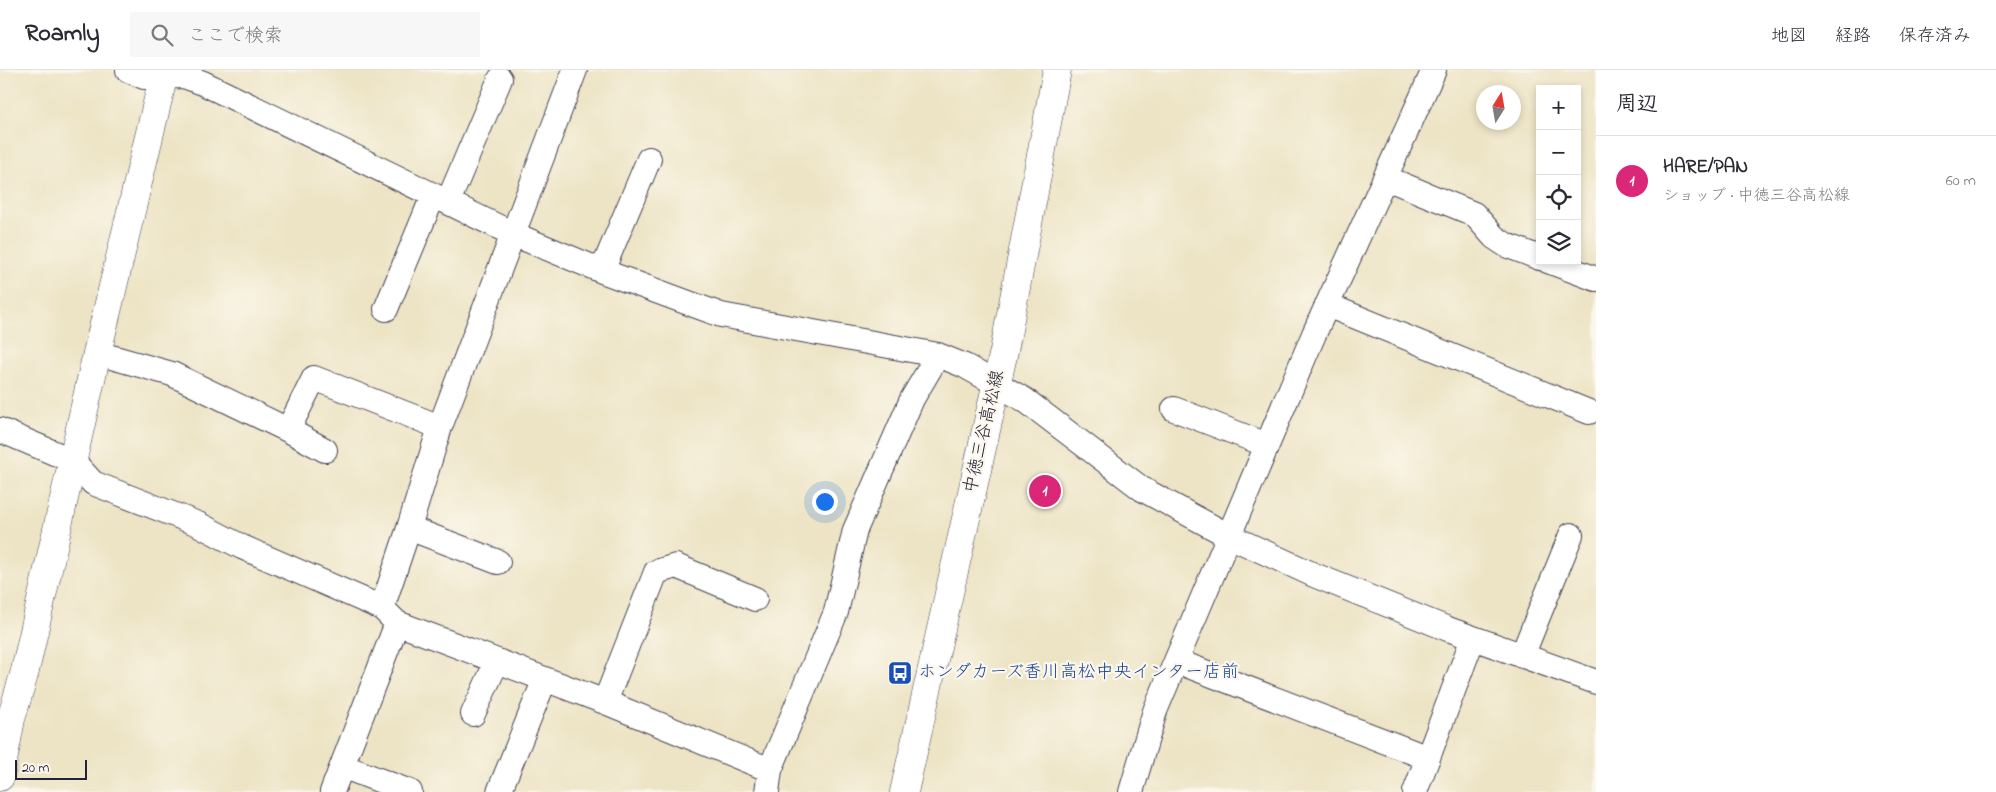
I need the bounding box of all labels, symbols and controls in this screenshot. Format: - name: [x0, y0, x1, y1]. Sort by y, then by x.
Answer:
- search box: [130, 12, 480, 57]
- text: Roamly: [25, 17, 100, 52]
- icon: search: [148, 21, 176, 49]
- text: ここで検索: [188, 23, 283, 50]
- text: 地図: [1771, 24, 1807, 50]
- text: 経路: [1835, 24, 1871, 50]
- text: 保存済み: [1899, 24, 1971, 50]
- north arrow: [1476, 85, 1521, 130]
- map controls: [1536, 85, 1581, 265]
- button: +: [1536, 85, 1581, 130]
- text: 周辺: [1616, 90, 1658, 120]
- button: −: [1536, 130, 1581, 175]
- text: HARE/PAN: [1663, 154, 1748, 181]
- text: 1: [1629, 169, 1635, 193]
- text: 60 m: [1946, 169, 1976, 193]
- button: locate: [1536, 175, 1581, 220]
- text: ショップ · 中徳三谷高松線: [1663, 184, 1850, 208]
- button: layers: [1536, 220, 1581, 265]
- street label: 中徳三谷高松線: [958, 368, 1012, 496]
- pin: 1: [1029, 472, 1061, 510]
- your location: [812, 489, 838, 515]
- bus stop icon: ホンダカーズ香川高松中央インター店前: [887, 660, 913, 686]
- place label: ホンダカーズ香川高松中央インター店前: [918, 660, 1239, 686]
- scale bar: [15, 757, 88, 780]
- text: 20 m: [22, 758, 49, 779]

